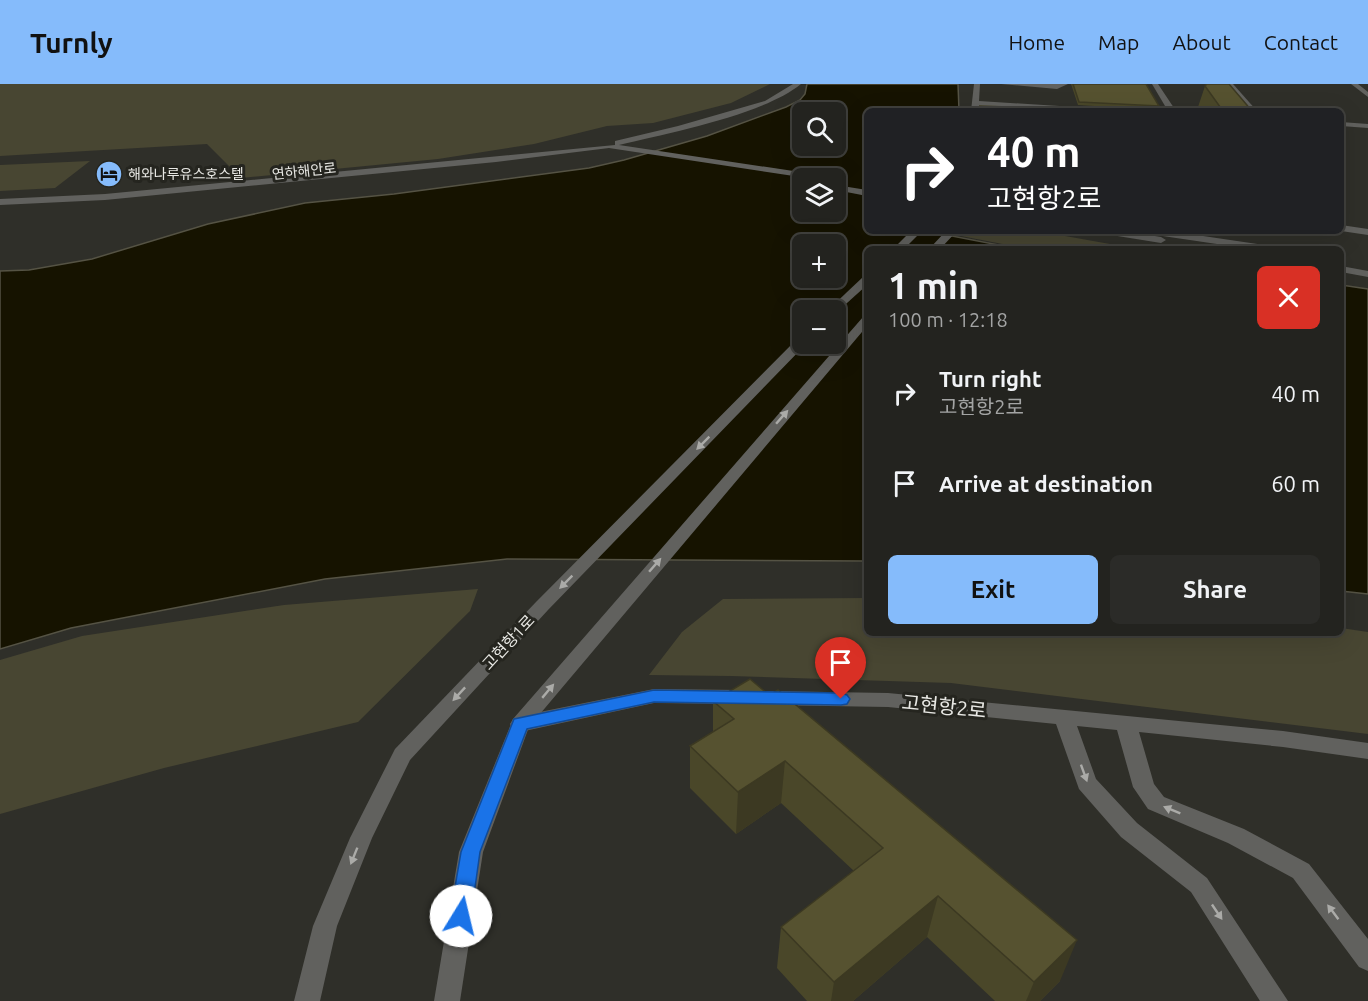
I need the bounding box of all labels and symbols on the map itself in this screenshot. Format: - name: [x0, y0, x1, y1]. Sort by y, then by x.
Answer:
- hotel icon: 해와나루유스호스텔: [94, 159, 124, 189]
- street label: 연하해안로: [271, 160, 337, 182]
- place label: 해와나루유스호스텔: [128, 166, 244, 182]
- one-way arrow: [775, 410, 788, 425]
- one-way arrow: [696, 435, 710, 449]
- one-way arrow: [648, 557, 662, 572]
- one-way arrow: [559, 574, 573, 588]
- street label: 고현항1로: [478, 611, 538, 673]
- pin: [815, 637, 866, 699]
- one-way arrow: [541, 684, 554, 699]
- one-way arrow: [453, 686, 466, 701]
- street label: 고현항2로: [901, 690, 987, 722]
- one-way arrow: [1079, 764, 1089, 782]
- one-way arrow: [1163, 805, 1181, 814]
- one-way arrow: [349, 847, 359, 865]
- position arrow: [429, 884, 493, 948]
- one-way arrow: [1211, 904, 1222, 920]
- one-way arrow: [1327, 905, 1339, 920]

